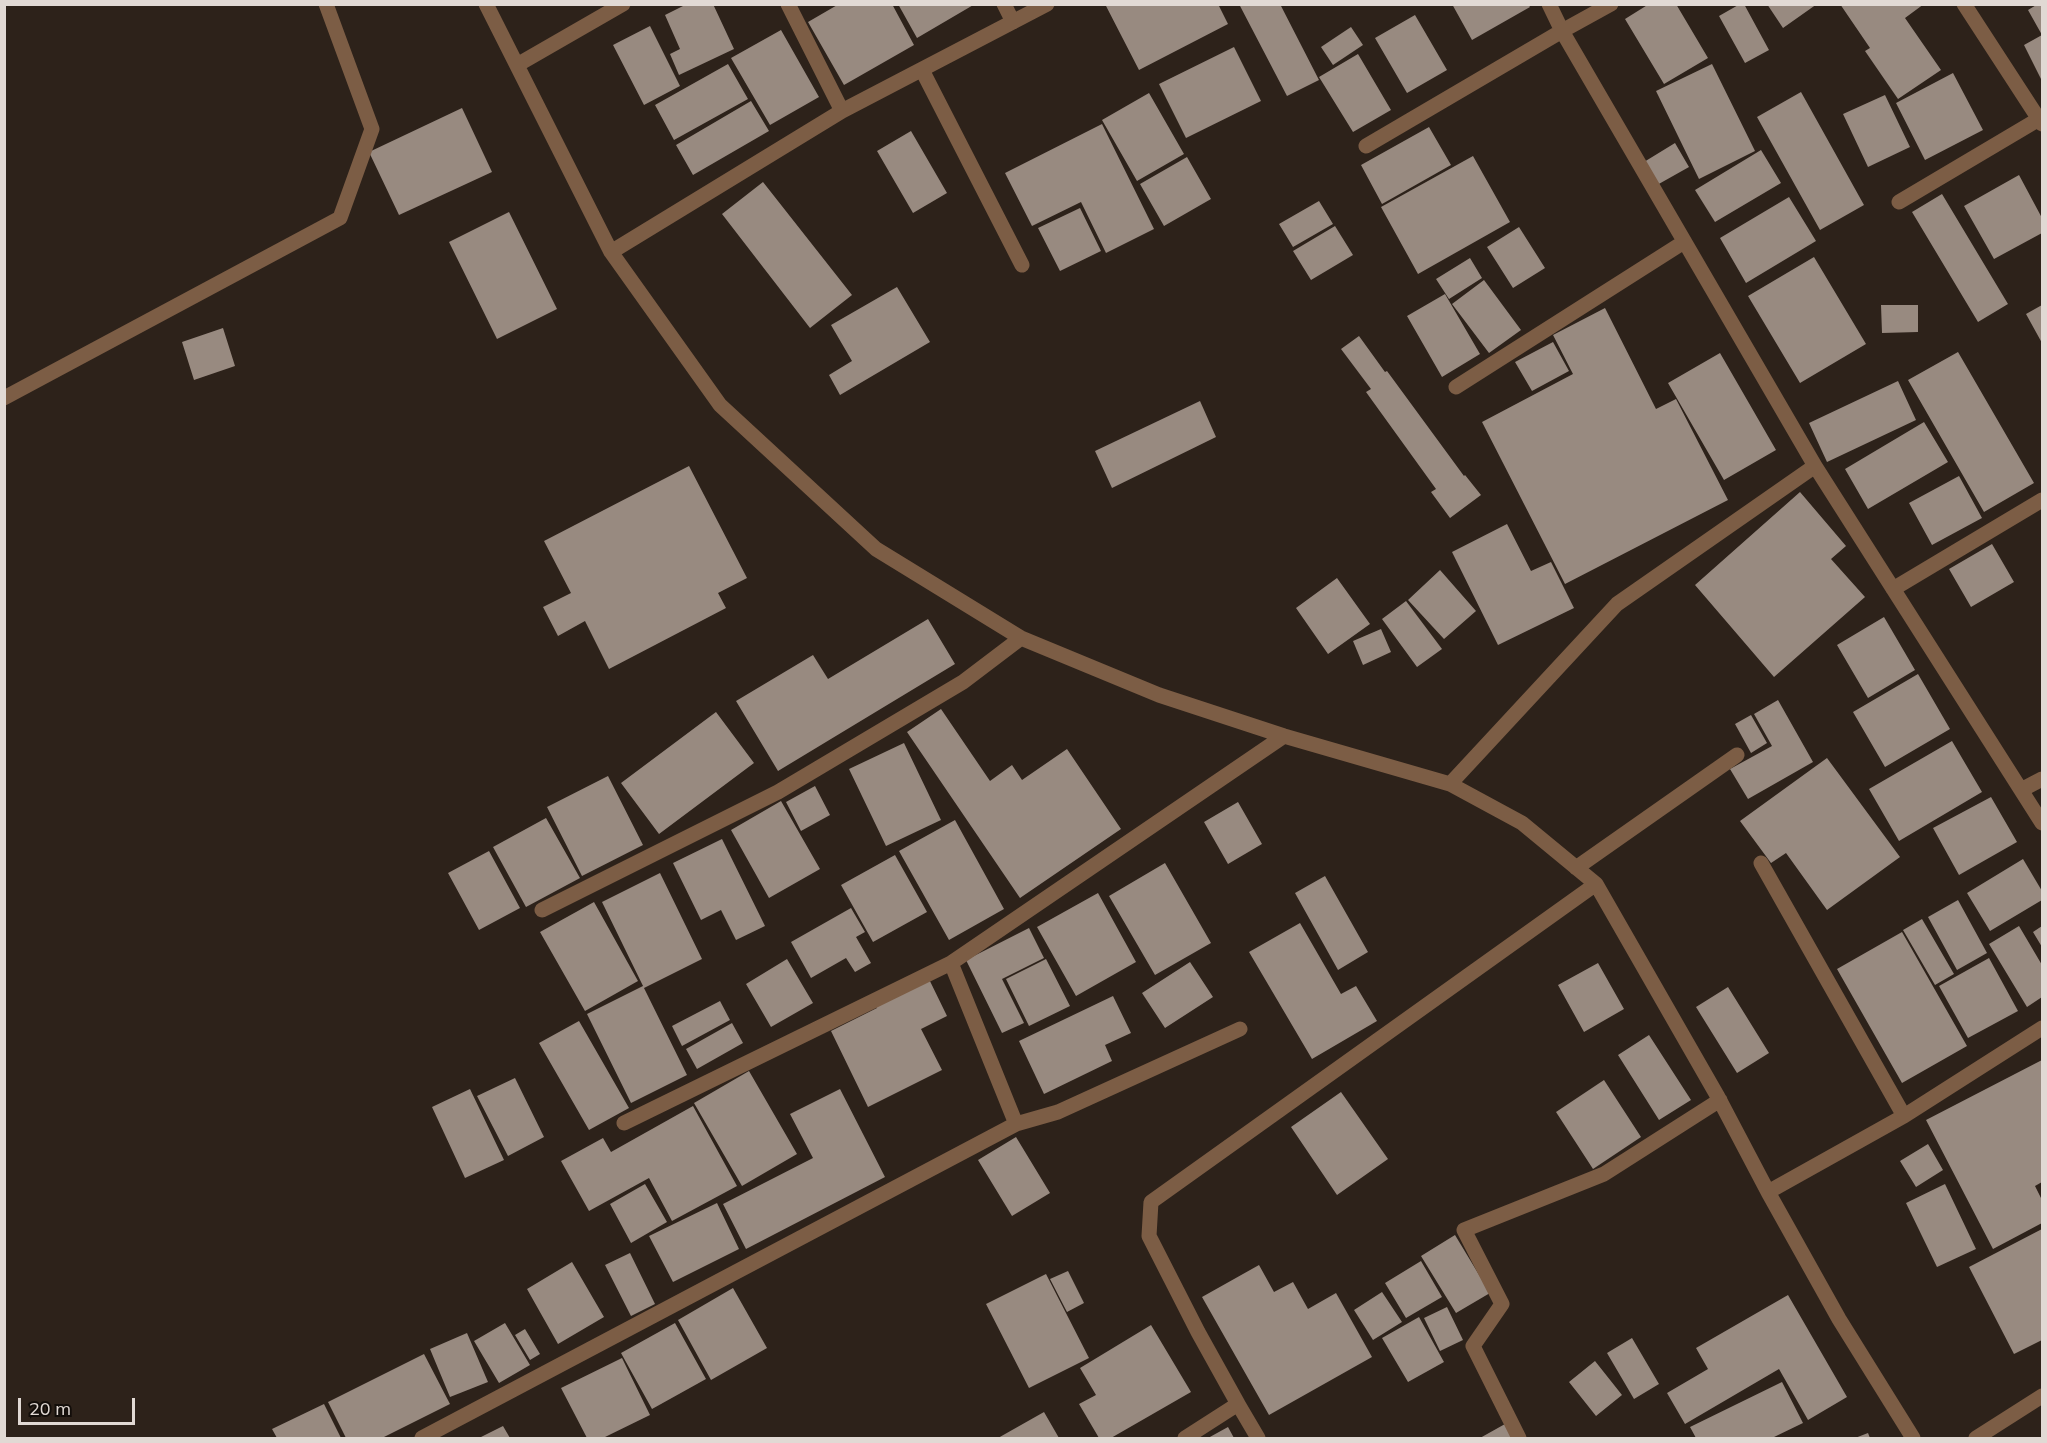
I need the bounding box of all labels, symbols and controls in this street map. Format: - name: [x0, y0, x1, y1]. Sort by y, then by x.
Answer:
- scale bar: [21, 1386, 138, 1424]
- text: 20 m: [29, 1397, 71, 1420]

